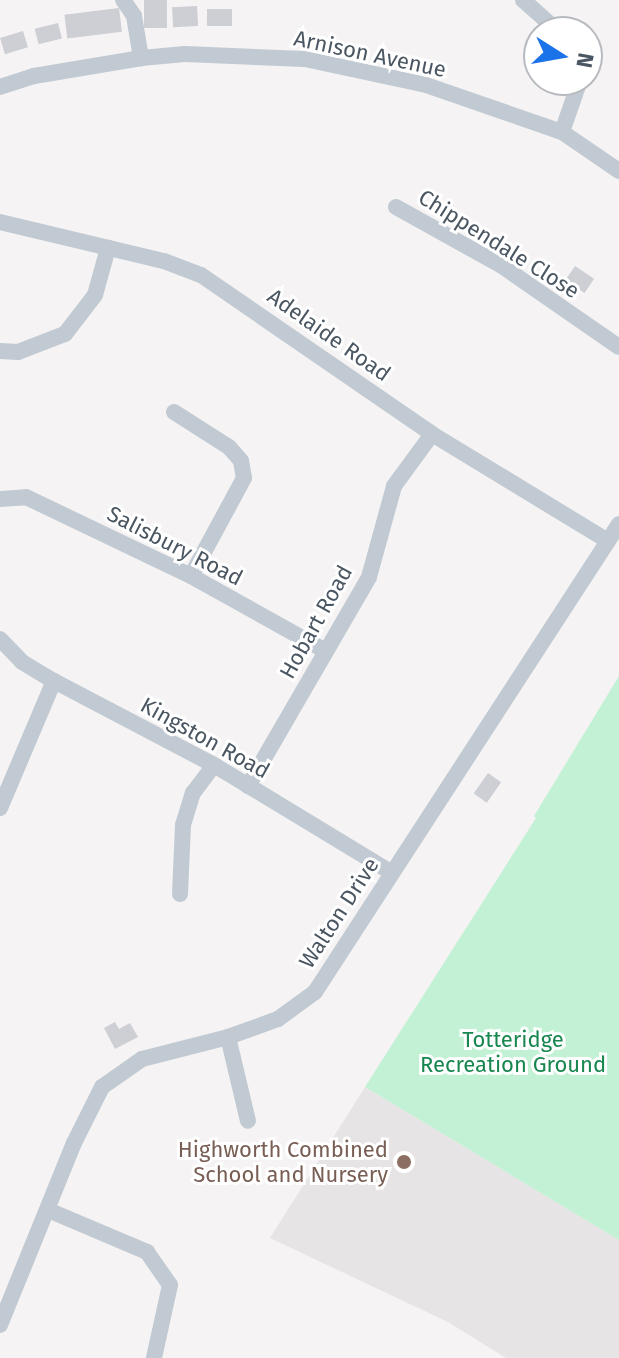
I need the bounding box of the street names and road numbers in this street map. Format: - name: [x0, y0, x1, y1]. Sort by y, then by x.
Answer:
- street label: Arnison Avenue: [291, 25, 449, 83]
- street label: Chippendale Close: [414, 184, 584, 304]
- street label: Adelaide Road: [262, 283, 396, 387]
- street label: Salisbury Road: [103, 501, 247, 591]
- street label: Hobart Road: [274, 561, 358, 683]
- street label: Kingston Road: [136, 692, 274, 784]
- street label: Walton Drive: [293, 853, 385, 973]

